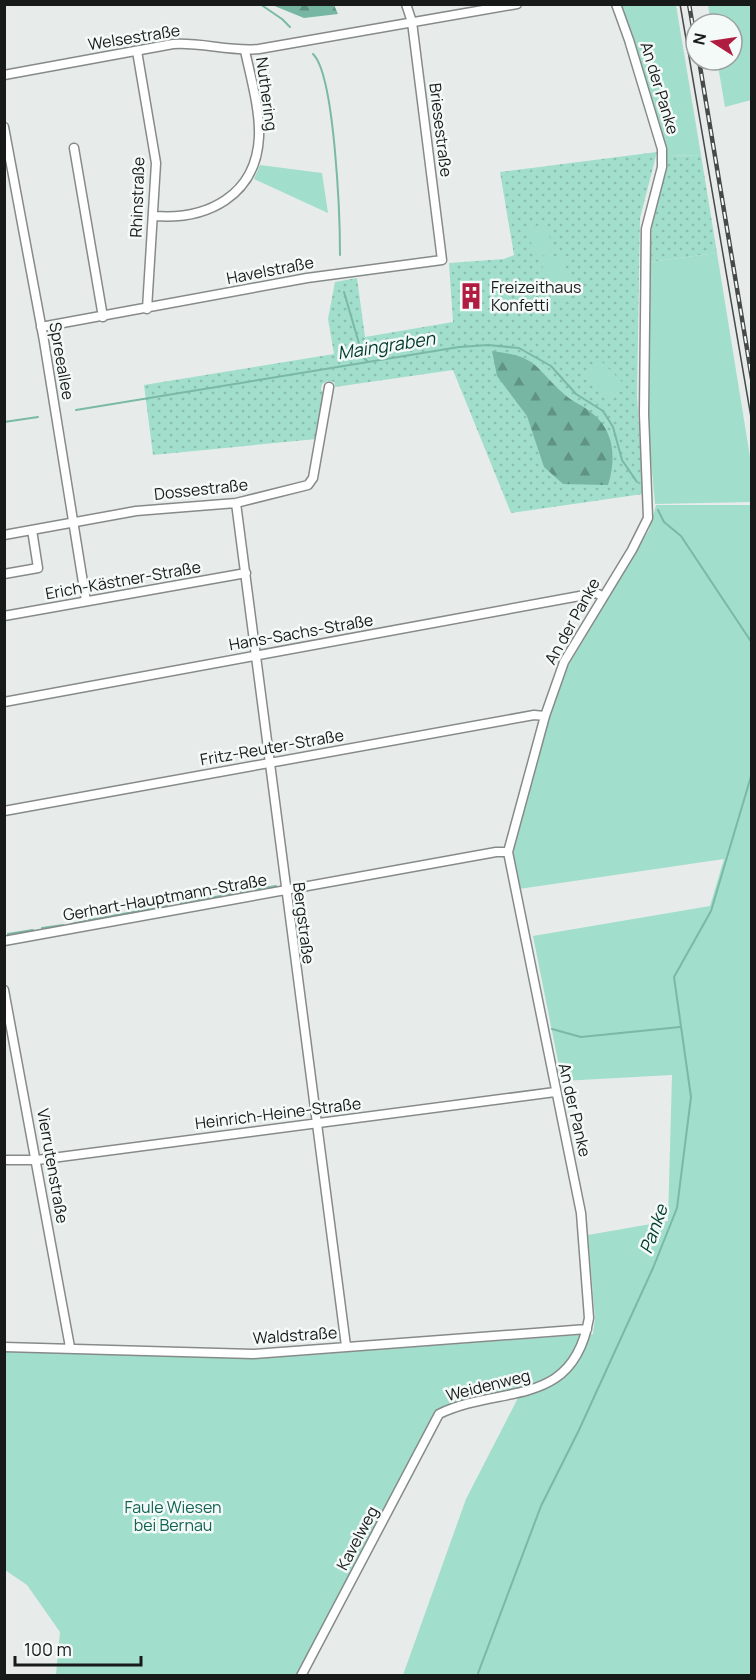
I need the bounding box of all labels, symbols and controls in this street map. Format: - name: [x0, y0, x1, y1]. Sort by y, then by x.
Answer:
- north arrow: [684, 12, 744, 72]
- street label: Welsestraße: [86, 19, 182, 55]
- text: N: [687, 31, 711, 47]
- street label: An der Panke: [636, 39, 684, 137]
- street label: Nuthering: [251, 56, 283, 132]
- street label: Briesestraße: [424, 82, 458, 178]
- street label: Rhinstraße: [125, 156, 149, 238]
- street label: Havelstraße: [224, 251, 316, 289]
- place label: Freizeithaus Konfetti: [491, 276, 581, 316]
- building icon: Freizeithaus Konfetti: [456, 281, 486, 311]
- street label: Spreeallee: [44, 320, 80, 402]
- water label: Maingraben: [336, 325, 438, 365]
- street label: Dossestraße: [153, 473, 249, 505]
- street label: Erich-Kästner-Straße: [43, 555, 203, 605]
- street label: An der Panke: [539, 574, 605, 668]
- street label: Hans-Sachs-Straße: [227, 608, 375, 656]
- street label: Fritz-Reuter-Straße: [198, 724, 346, 770]
- street label: Gerhart-Hauptmann-Straße: [61, 868, 269, 926]
- street label: Bergstraße: [288, 881, 320, 965]
- street label: An der Panke: [554, 1061, 596, 1159]
- street label: Heinrich-Heine-Straße: [194, 1092, 362, 1134]
- street label: Vierrutenstraße: [32, 1107, 74, 1225]
- water label: Panke: [633, 1200, 673, 1257]
- street label: Waldstraße: [252, 1321, 338, 1349]
- street label: Weidenweg: [444, 1364, 532, 1406]
- park label: Faule Wiesen bei Bernau: [124, 1496, 222, 1536]
- street label: Kavelweg: [331, 1502, 383, 1574]
- scale bar: [15, 1629, 141, 1667]
- text: 100 m: [24, 1637, 72, 1661]

